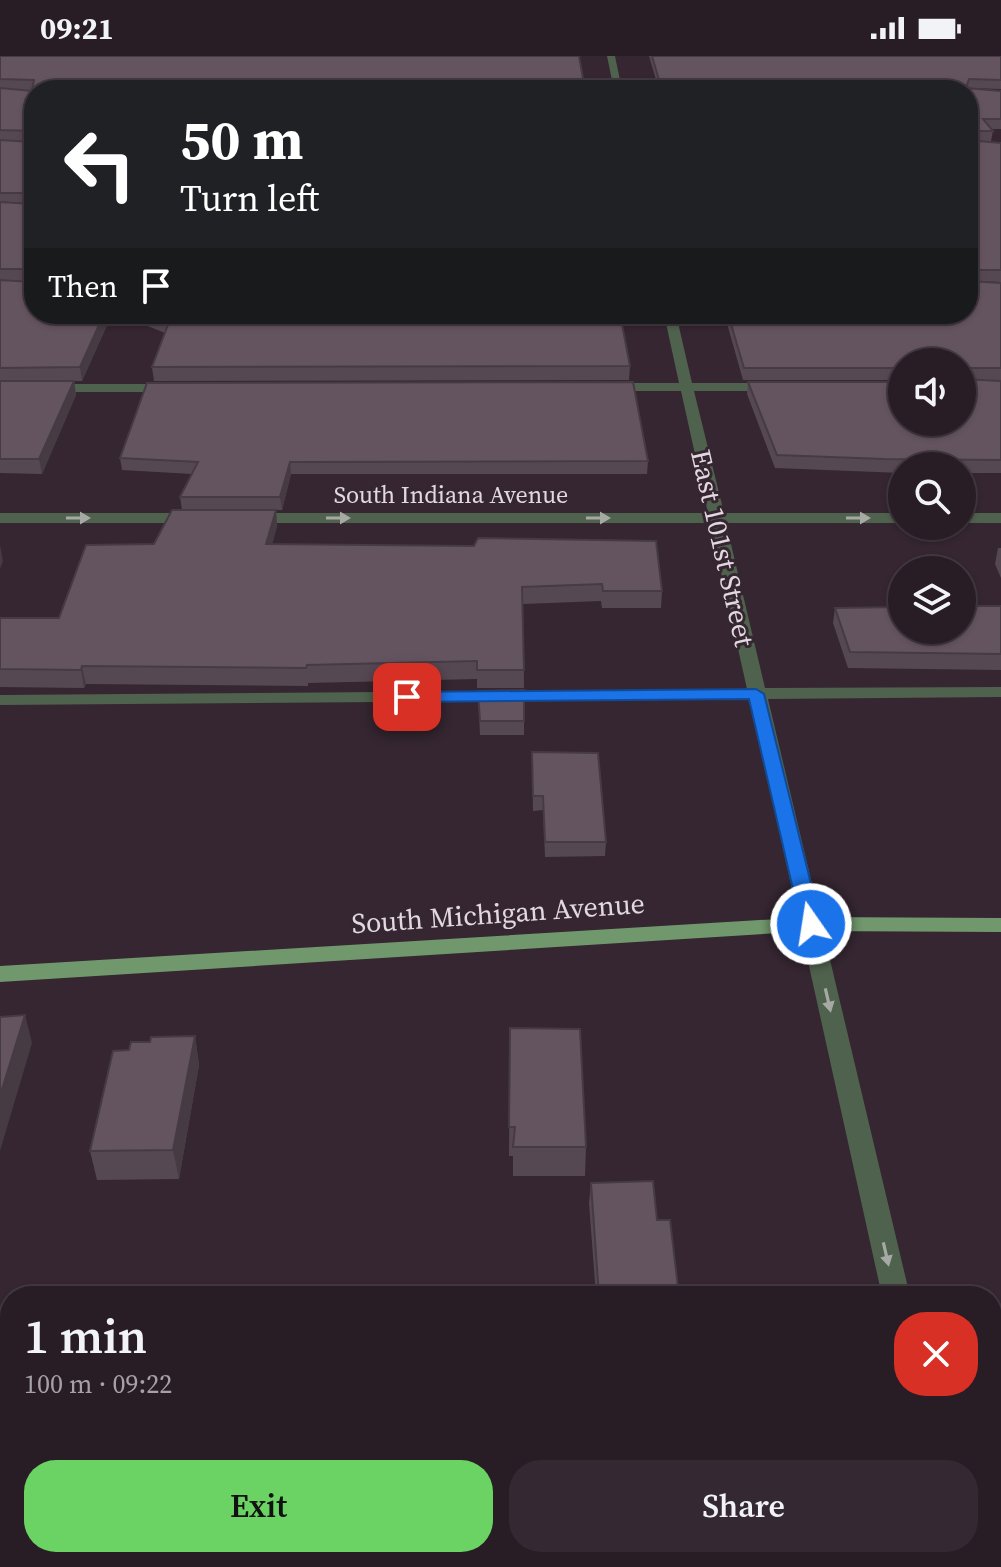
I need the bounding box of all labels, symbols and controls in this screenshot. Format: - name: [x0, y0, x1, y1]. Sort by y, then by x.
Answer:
- text: 09:21: [40, 8, 114, 49]
- text: 50 m: [180, 101, 303, 178]
- icon: left: [48, 112, 152, 216]
- text: Turn left: [180, 174, 319, 223]
- icon: arrive: [134, 264, 178, 308]
- text: Then: [48, 266, 118, 307]
- map controls: [888, 348, 976, 644]
- button: sound: [888, 348, 976, 436]
- street label: East 101st Street: [682, 446, 764, 651]
- button: search: [888, 452, 976, 540]
- street label: South Indiana Avenue: [334, 478, 568, 511]
- one-way arrow: [66, 512, 91, 524]
- one-way arrow: [326, 512, 351, 524]
- one-way arrow: [586, 512, 611, 524]
- one-way arrow: [846, 512, 871, 524]
- button: layers: [888, 556, 976, 644]
- pin: [373, 663, 441, 731]
- icon: arrive: [385, 675, 429, 719]
- position arrow: [769, 882, 853, 966]
- street label: South Michigan Avenue: [350, 884, 646, 942]
- one-way arrow: [823, 988, 835, 1013]
- one-way arrow: [880, 1241, 893, 1266]
- text: 1 min: [24, 1303, 147, 1369]
- button: close: [894, 1312, 978, 1396]
- text: 100 m · 09:22: [24, 1366, 172, 1402]
- button: Exit: [24, 1460, 493, 1552]
- button: Share: [509, 1460, 978, 1552]

